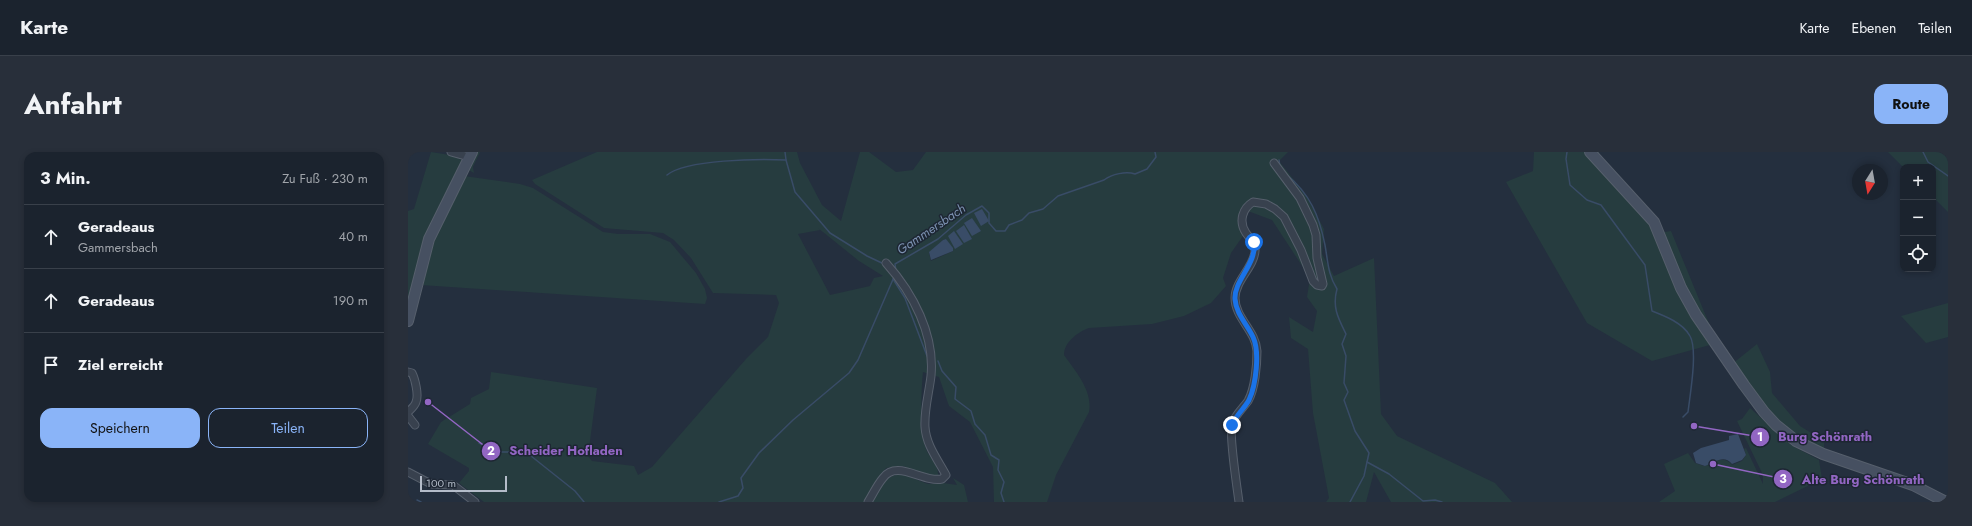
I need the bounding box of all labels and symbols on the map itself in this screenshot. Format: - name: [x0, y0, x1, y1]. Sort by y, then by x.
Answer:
- north arrow: [1852, 164, 1888, 200]
- water label: Gammersbach: [893, 199, 970, 259]
- route start: [1245, 233, 1263, 251]
- route end: [1223, 416, 1241, 434]
- callout: Burg Schönrath: [1750, 424, 1880, 449]
- text: Burg Schönrath: [1778, 427, 1872, 446]
- text: 1: [1757, 428, 1763, 446]
- callout: Scheider Hofladen: [481, 438, 631, 463]
- text: Scheider Hofladen: [509, 441, 623, 460]
- text: 2: [487, 442, 495, 460]
- callout: Alte Burg Schönrath: [1773, 467, 1932, 492]
- text: 3: [1779, 470, 1787, 488]
- text: Alte Burg Schönrath: [1801, 470, 1924, 489]
- scale bar: [420, 474, 507, 493]

